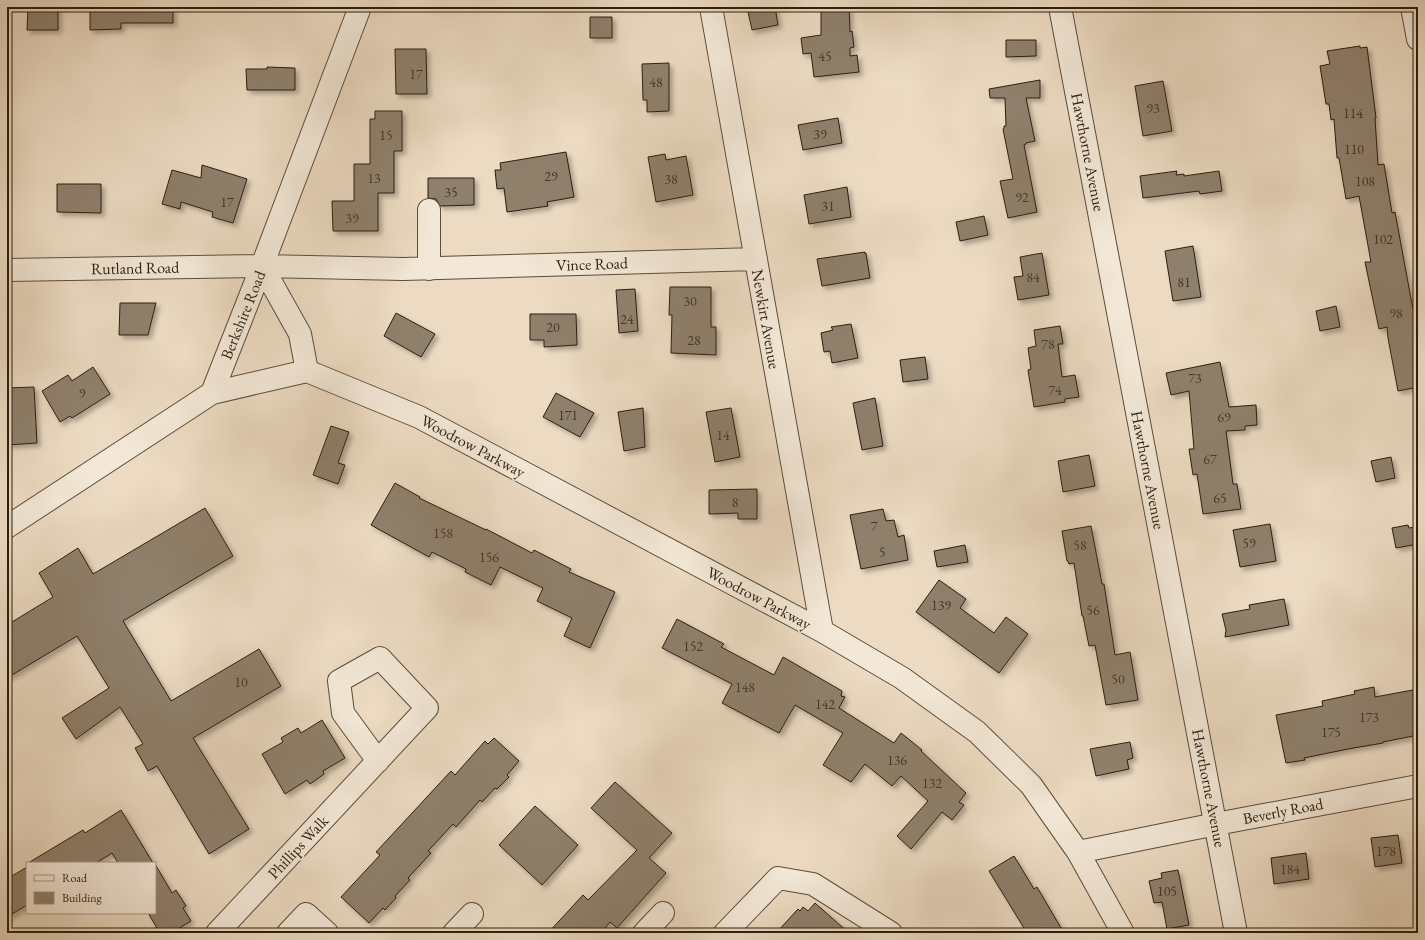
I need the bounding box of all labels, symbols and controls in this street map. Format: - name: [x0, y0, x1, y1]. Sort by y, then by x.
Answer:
- house number: 45: [818, 47, 832, 65]
- house number: 17: [409, 65, 423, 83]
- house number: 48: [649, 73, 663, 91]
- street label: Hawthorne Avenue: [1066, 91, 1110, 213]
- house number: 93: [1146, 99, 1160, 117]
- house number: 114: [1343, 104, 1363, 122]
- house number: 39: [813, 125, 827, 143]
- house number: 15: [379, 126, 393, 144]
- house number: 110: [1344, 140, 1364, 158]
- house number: 29: [544, 167, 558, 185]
- house number: 13: [367, 169, 381, 187]
- house number: 38: [664, 170, 678, 188]
- house number: 108: [1355, 172, 1375, 190]
- house number: 35: [444, 183, 458, 201]
- house number: 92: [1015, 188, 1029, 206]
- house number: 17: [220, 193, 234, 211]
- house number: 31: [821, 197, 835, 215]
- house number: 39: [345, 209, 359, 227]
- house number: 102: [1373, 230, 1393, 248]
- street label: Vince Road: [556, 252, 629, 276]
- street label: Rutland Road: [91, 257, 180, 279]
- street label: Berkshire Road: [216, 267, 271, 363]
- street label: Newkirt Avenue: [747, 268, 785, 370]
- house number: 84: [1026, 268, 1040, 286]
- house number: 81: [1177, 273, 1191, 291]
- house number: 30: [683, 292, 697, 310]
- house number: 98: [1389, 304, 1403, 322]
- house number: 24: [620, 310, 634, 328]
- house number: 20: [546, 318, 560, 336]
- house number: 28: [687, 331, 701, 349]
- house number: 78: [1041, 335, 1055, 353]
- house number: 73: [1188, 369, 1202, 387]
- house number: 74: [1048, 381, 1062, 399]
- house number: 9: [79, 384, 86, 402]
- house number: 171: [558, 406, 578, 424]
- house number: 69: [1217, 408, 1231, 426]
- street label: Hawthorne Avenue: [1126, 409, 1170, 531]
- street label: Woodrow Parkway: [417, 410, 530, 483]
- house number: 14: [716, 426, 730, 444]
- house number: 67: [1203, 450, 1217, 468]
- house number: 65: [1213, 489, 1227, 507]
- house number: 8: [732, 493, 739, 511]
- house number: 7: [871, 517, 878, 535]
- house number: 158: [433, 524, 453, 542]
- house number: 59: [1242, 534, 1256, 552]
- house number: 58: [1073, 536, 1087, 554]
- house number: 5: [879, 543, 885, 561]
- house number: 156: [479, 548, 499, 566]
- street label: Woodrow Parkway: [703, 562, 816, 635]
- house number: 139: [931, 596, 951, 614]
- house number: 56: [1086, 601, 1100, 619]
- house number: 152: [683, 637, 703, 655]
- house number: 50: [1111, 670, 1125, 688]
- house number: 10: [234, 673, 248, 691]
- house number: 148: [735, 678, 755, 696]
- house number: 142: [815, 695, 835, 713]
- house number: 173: [1359, 708, 1379, 726]
- house number: 175: [1321, 723, 1341, 741]
- street label: Hawthorne Avenue: [1187, 727, 1231, 849]
- house number: 136: [887, 751, 907, 769]
- house number: 132: [922, 774, 942, 792]
- street label: Beverly Road: [1241, 793, 1326, 829]
- street label: Phillips Walk: [263, 810, 333, 883]
- house number: 178: [1376, 842, 1396, 860]
- house number: 184: [1280, 860, 1300, 878]
- legend: [26, 862, 156, 914]
- text: Road: [62, 870, 88, 886]
- house number: 105: [1157, 882, 1177, 900]
- text: Building: [62, 890, 103, 906]

